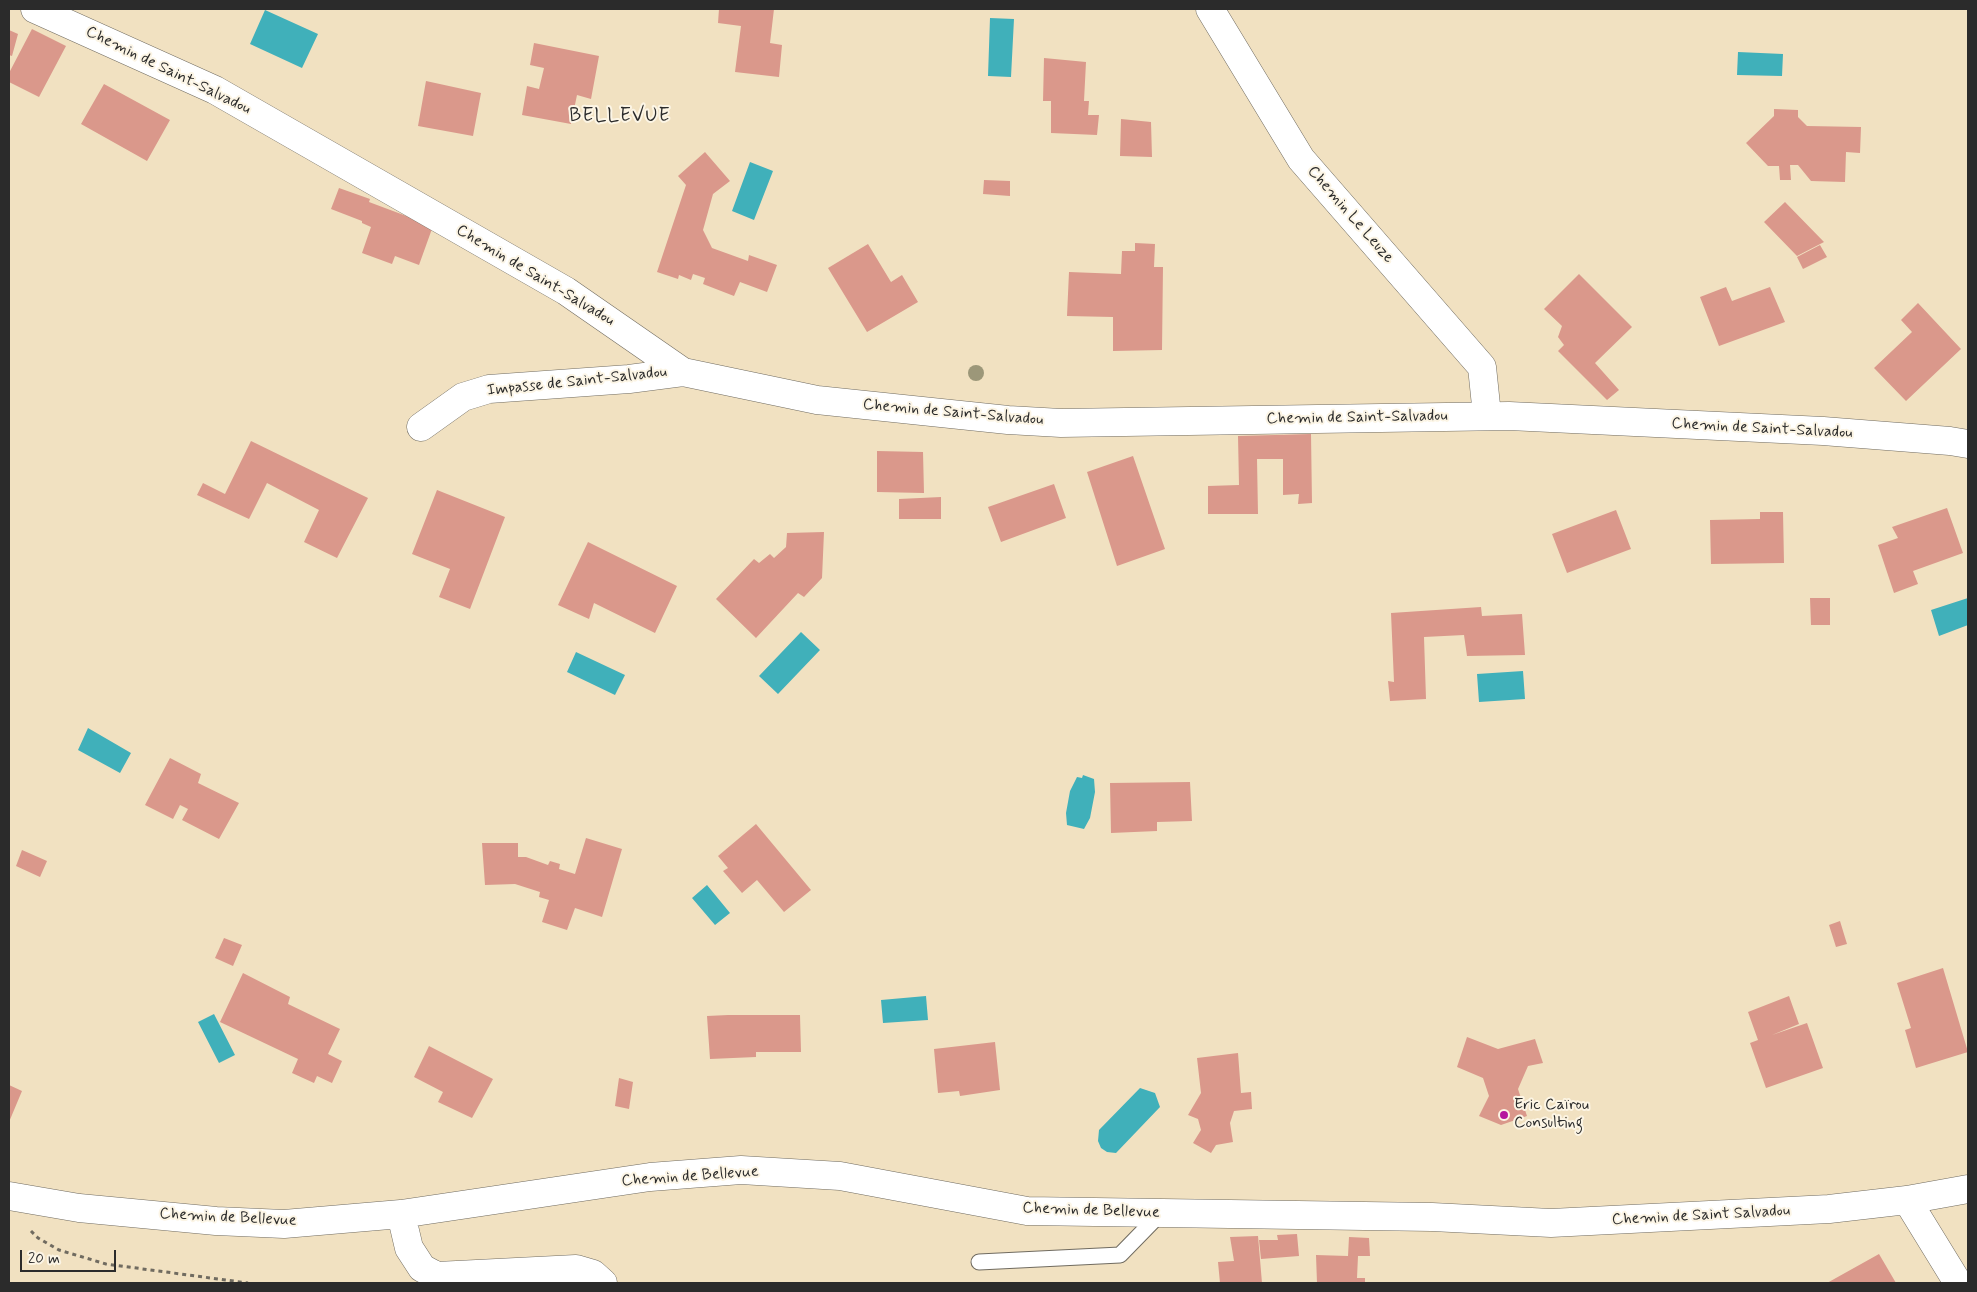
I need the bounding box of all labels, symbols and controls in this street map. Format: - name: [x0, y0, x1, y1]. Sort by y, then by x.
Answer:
- street label: Chemin de Saint-Salvadou: [82, 23, 254, 119]
- district label: BELLEVUE: [569, 106, 671, 128]
- street label: Chemin Le Leuze: [1303, 162, 1397, 268]
- street label: Chemin de Saint-Salvadou: [452, 221, 618, 331]
- street label: Impasse de Saint-Salvadou: [486, 363, 668, 401]
- street label: Chemin de Saint-Salvadou: [862, 396, 1044, 430]
- street label: Chemin de Saint-Salvadou: [1266, 407, 1448, 429]
- street label: Chemin de Saint-Salvadou: [1671, 415, 1853, 443]
- place label: Eric Caïrou Consulting: [1514, 1096, 1589, 1134]
- marker: Eric Caïrou Consulting: [1498, 1109, 1510, 1121]
- street label: Chemin de Bellevue: [621, 1163, 759, 1191]
- street label: Chemin de Bellevue: [1022, 1199, 1160, 1223]
- street label: Chemin de Saint Salvadou: [1611, 1202, 1791, 1230]
- street label: Chemin de Bellevue: [159, 1205, 297, 1231]
- scale bar: [22, 1240, 119, 1272]
- text: 20 m: [28, 1249, 60, 1269]

